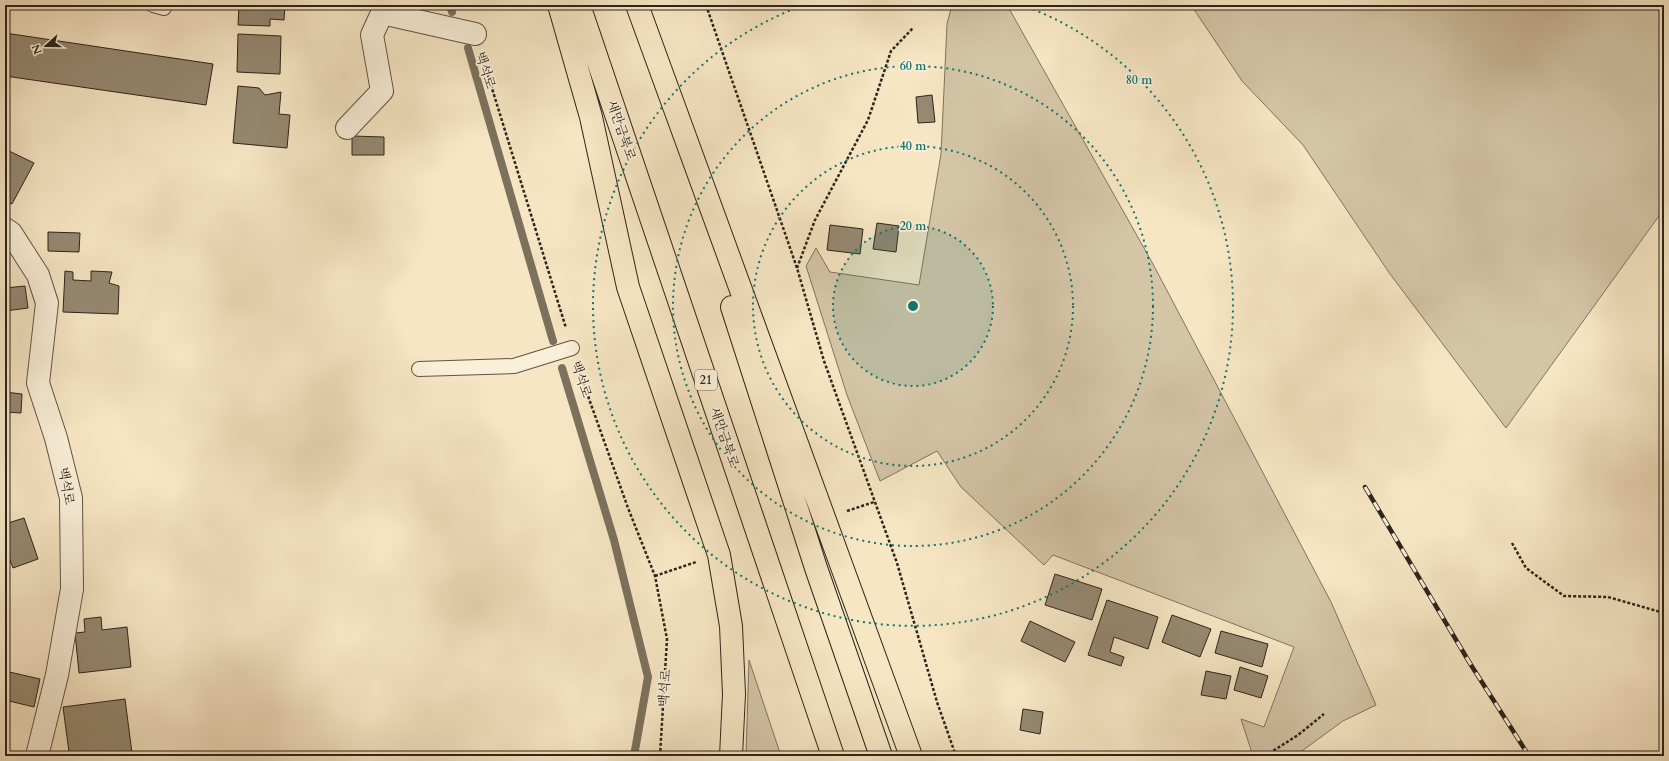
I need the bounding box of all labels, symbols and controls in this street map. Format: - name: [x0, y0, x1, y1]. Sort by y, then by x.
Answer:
- north arrow: [26, 26, 66, 66]
- text: N: [28, 42, 46, 57]
- street label: 백석로: [471, 50, 500, 91]
- text: 60 m: [900, 58, 927, 74]
- text: 80 m: [1126, 72, 1153, 88]
- street label: 새만금북로: [602, 98, 640, 163]
- text: 40 m: [900, 138, 927, 154]
- text: 20 m: [900, 218, 927, 234]
- centre of rings: [906, 299, 920, 313]
- street label: 백석로: [566, 359, 596, 400]
- road number: 21: [695, 370, 717, 390]
- street label: 새만금북로: [705, 405, 743, 470]
- street label: 백석로: [54, 466, 78, 507]
- street label: 백석로: [655, 668, 675, 707]

